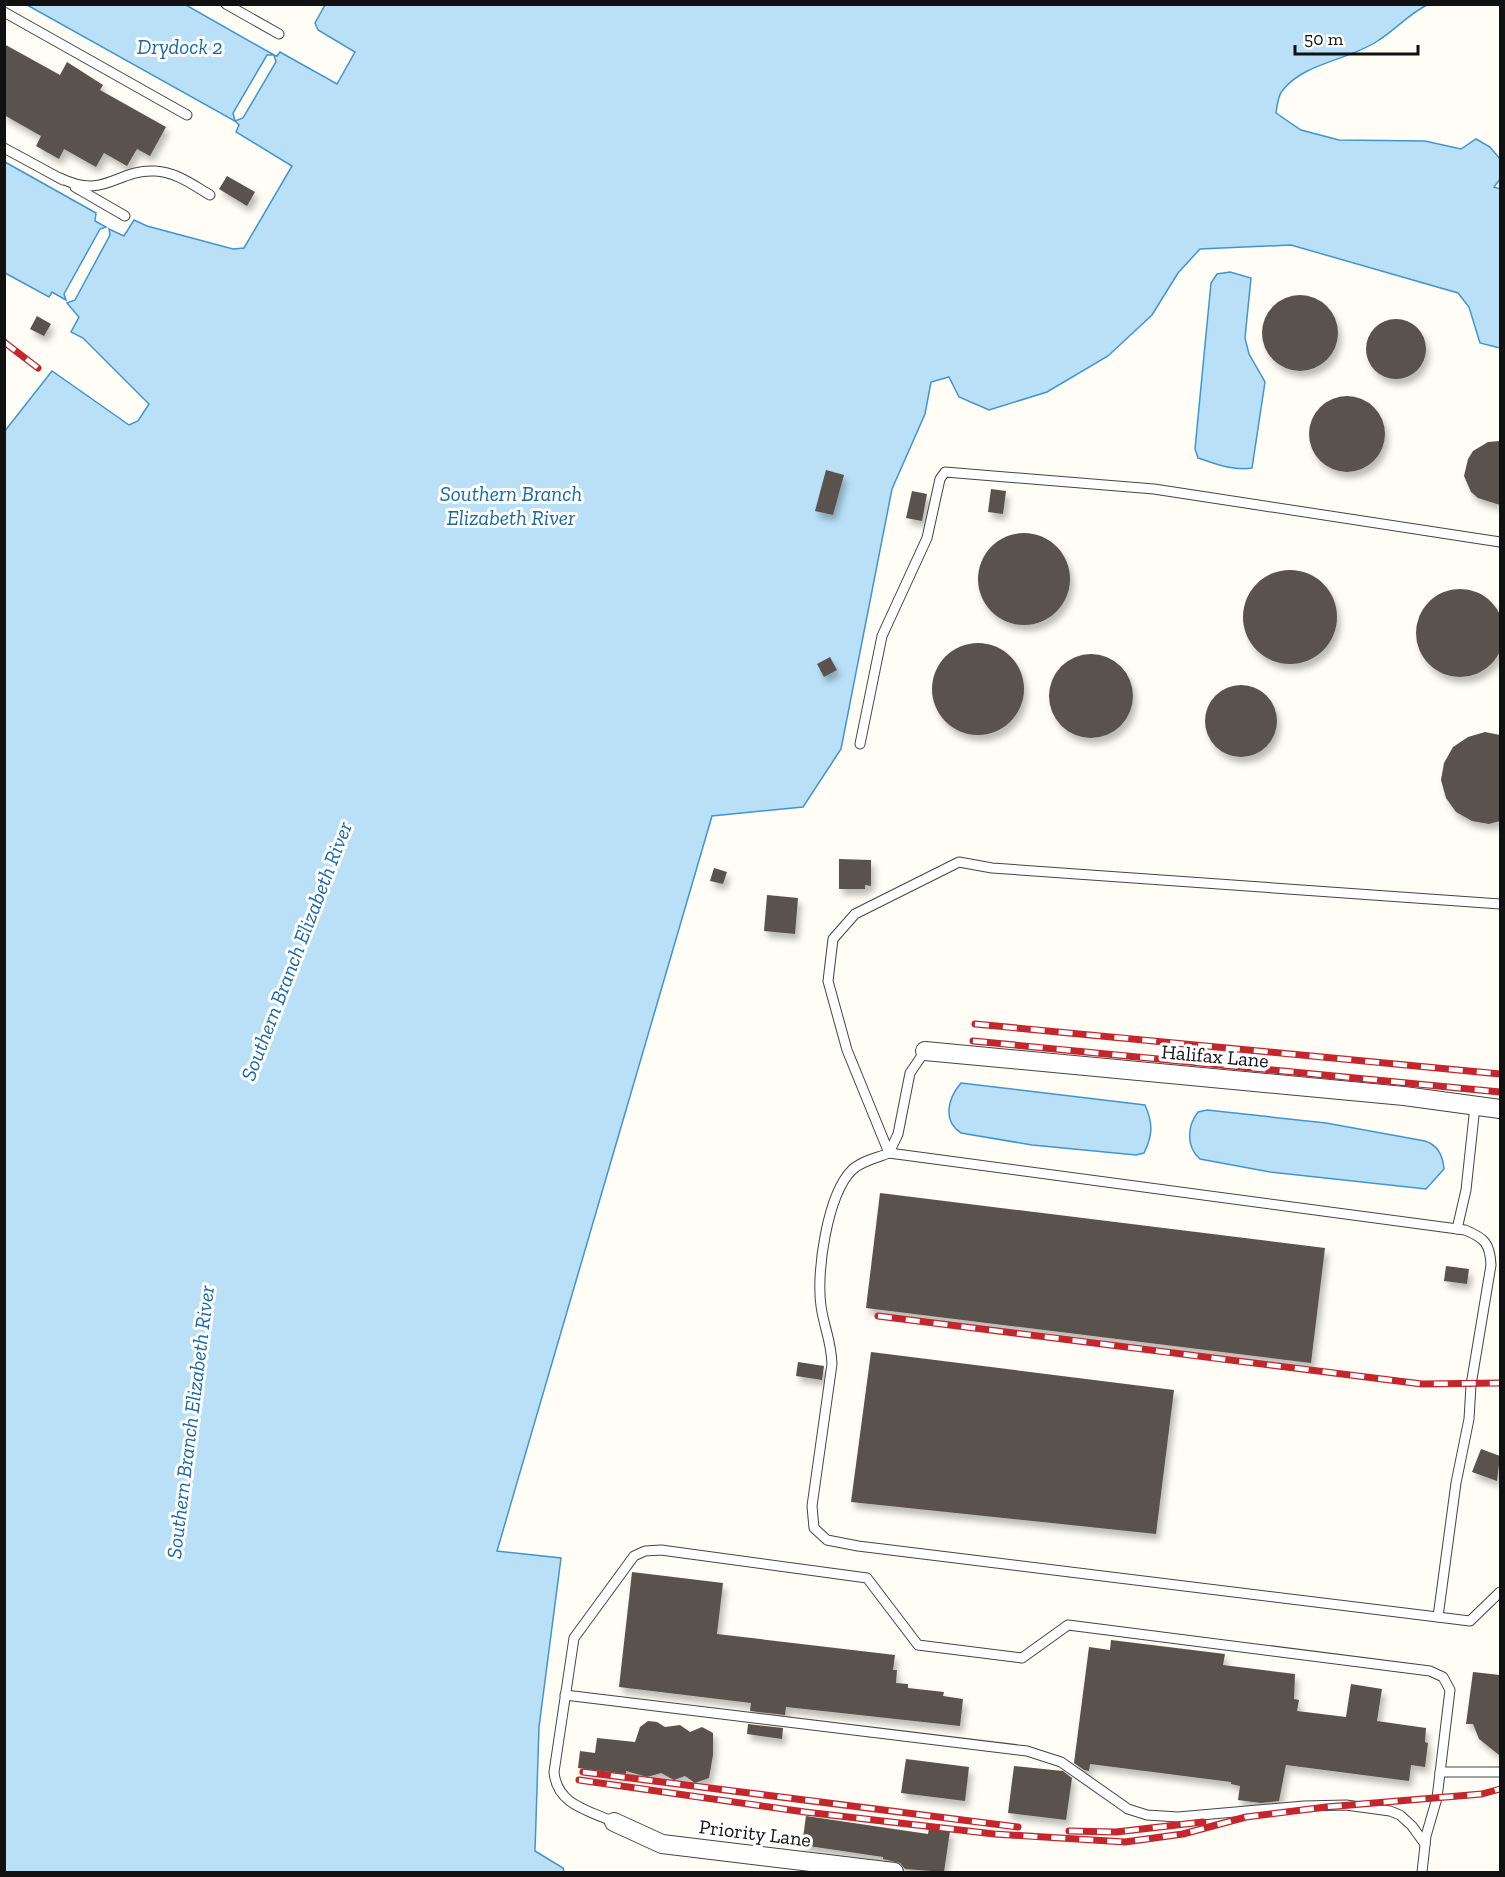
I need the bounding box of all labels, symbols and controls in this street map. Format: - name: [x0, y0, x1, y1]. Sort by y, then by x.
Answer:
- scale bar: [1295, 18, 1418, 56]
- text: 50 m: [1304, 28, 1344, 50]
- water label: Drydock 2: [137, 34, 223, 59]
- water label: Southern Branch Elizabeth River: [440, 481, 582, 530]
- water label: Southern Branch Elizabeth River: [235, 817, 357, 1084]
- street label: Halifax Lane: [1160, 1039, 1270, 1073]
- water label: Southern Branch Elizabeth River: [161, 1283, 219, 1560]
- street label: Priority Lane: [698, 1814, 812, 1852]

